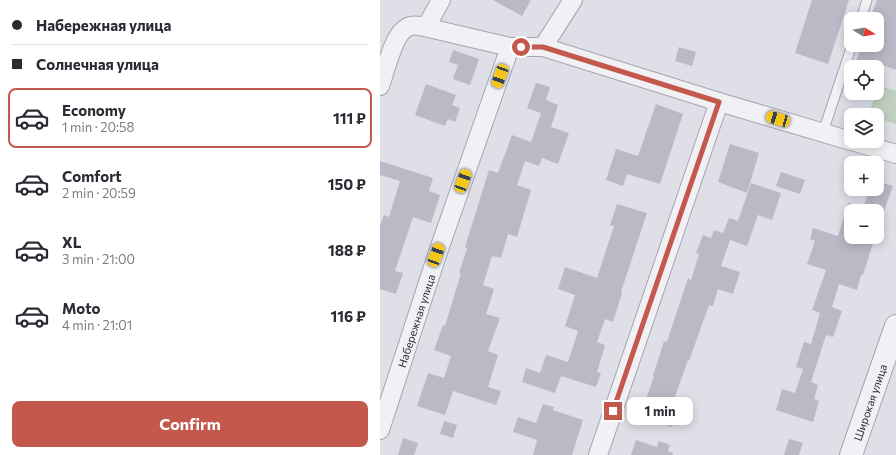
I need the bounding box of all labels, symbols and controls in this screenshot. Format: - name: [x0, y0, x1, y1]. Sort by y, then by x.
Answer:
- north arrow: [844, 12, 884, 52]
- map controls: [844, 12, 884, 244]
- text: Набережная улица: [36, 16, 171, 34]
- route start: [512, 38, 530, 56]
- text: Солнечная улица: [36, 55, 159, 73]
- button: locate: [844, 60, 884, 100]
- car: [490, 63, 510, 89]
- icon: car: [14, 100, 50, 136]
- text: Economy: [62, 101, 126, 119]
- button: layers: [844, 108, 884, 148]
- text: 111 ₽: [333, 109, 366, 127]
- car: [765, 110, 791, 128]
- text: 1 min · 20:58: [62, 119, 134, 135]
- button: +: [844, 156, 884, 196]
- icon: car: [14, 166, 50, 202]
- text: Comfort: [62, 167, 122, 185]
- car: [453, 168, 473, 194]
- text: 150 ₽: [328, 175, 366, 193]
- text: 2 min · 20:59: [62, 185, 136, 201]
- button: −: [844, 204, 884, 244]
- icon: car: [14, 232, 50, 268]
- text: XL: [62, 233, 81, 251]
- text: 188 ₽: [328, 241, 366, 259]
- car: [426, 242, 446, 268]
- text: 3 min · 21:00: [62, 251, 135, 267]
- street label: Набережная улица: [394, 272, 437, 369]
- icon: car: [14, 298, 50, 334]
- text: Moto: [62, 299, 101, 317]
- text: 116 ₽: [330, 307, 366, 325]
- text: 4 min · 21:01: [62, 317, 132, 333]
- street label: Широкая улица: [850, 362, 889, 442]
- callout: 1 min: [627, 397, 693, 425]
- button: Confirm: [12, 401, 368, 447]
- route end: [604, 402, 622, 420]
- text: 1 min: [645, 403, 675, 419]

